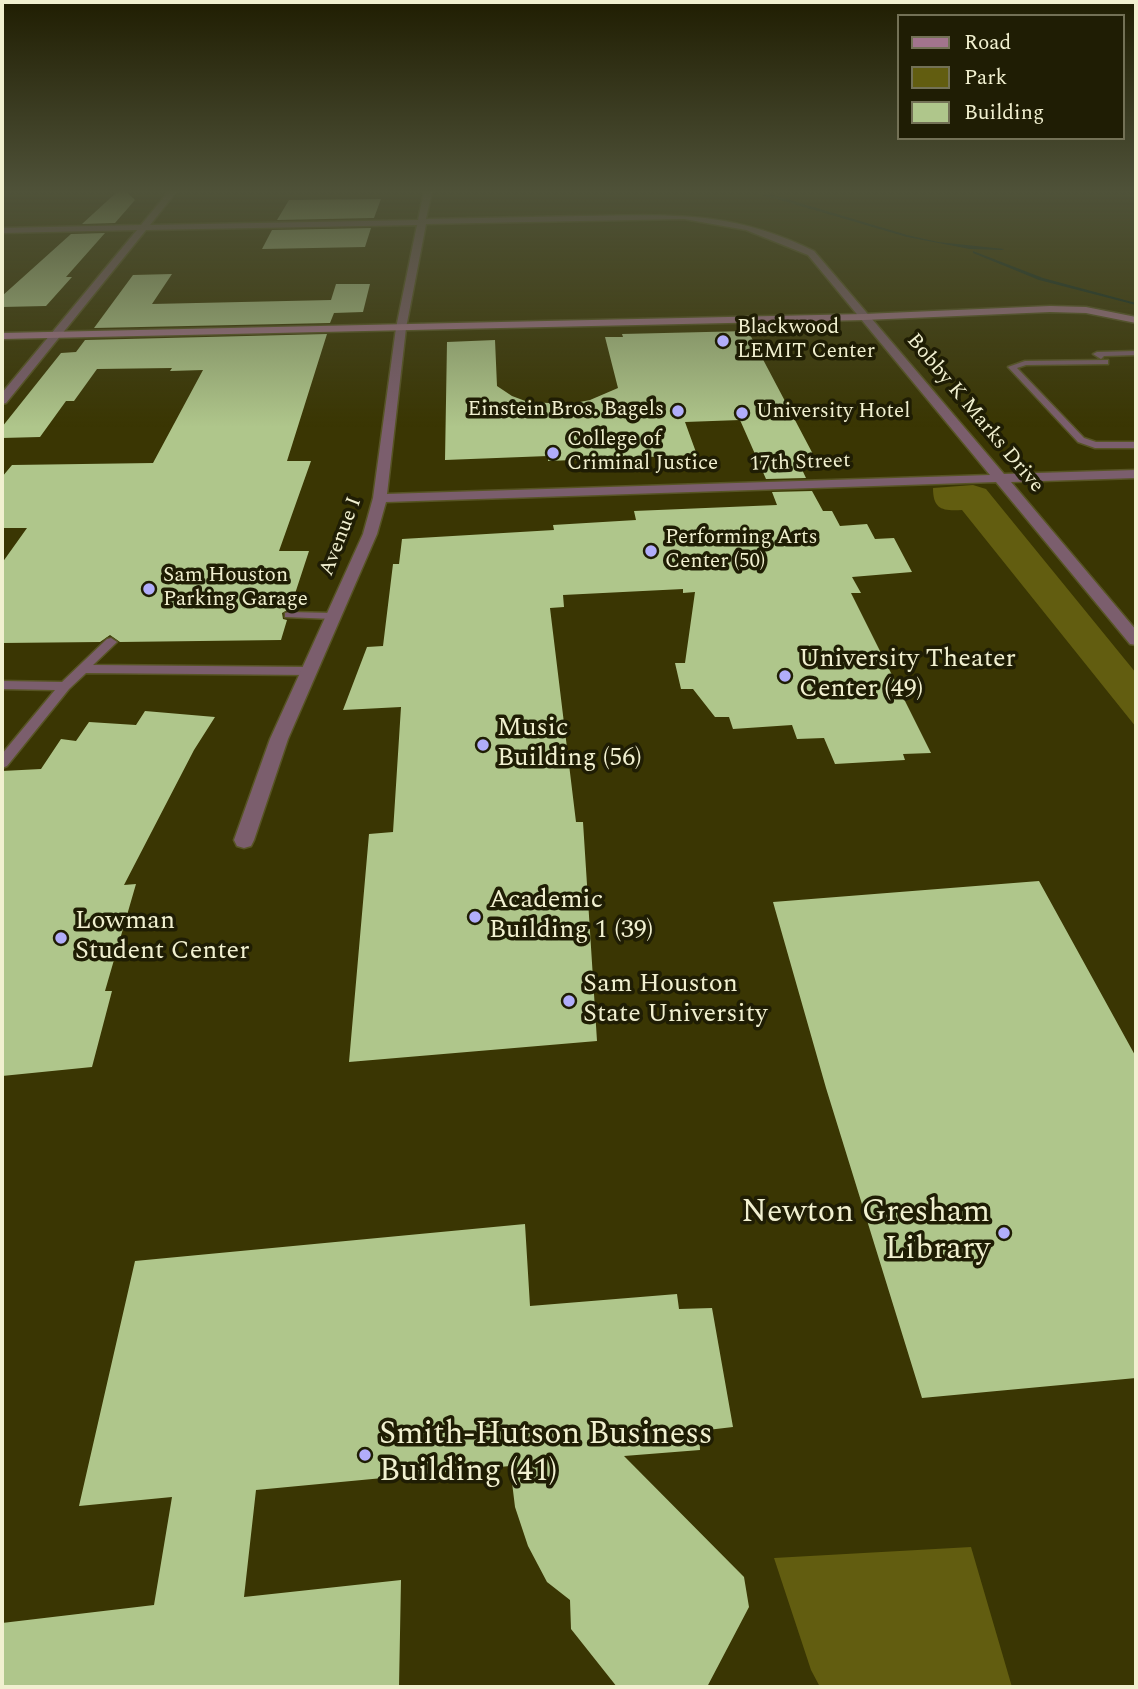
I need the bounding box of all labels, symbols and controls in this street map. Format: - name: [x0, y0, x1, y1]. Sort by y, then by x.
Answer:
- legend: [897, 14, 1124, 140]
- text: Road: [964, 27, 1011, 59]
- text: Park: [964, 62, 1007, 94]
- text: Building: [964, 97, 1044, 129]
- place label: Blackwood LEMIT Center: [737, 316, 875, 366]
- street label: Bobby K Marks Drive: [900, 329, 1048, 499]
- marker: Blackwood LEMIT Center: [715, 333, 731, 349]
- place label: Einstein Bros. Bagels: [468, 398, 664, 424]
- place label: University Hotel: [756, 400, 910, 426]
- marker: Einstein Bros. Bagels: [670, 403, 686, 419]
- marker: University Hotel: [734, 405, 750, 421]
- place label: College of Criminal Justice: [567, 428, 718, 478]
- marker: College of Criminal Justice: [545, 445, 561, 461]
- street label: 17th Street: [749, 450, 851, 478]
- street label: Avenue I: [315, 494, 369, 580]
- place label: Performing Arts Center (50): [665, 526, 818, 576]
- marker: Performing Arts Center (50): [643, 543, 659, 559]
- place label: Sam Houston Parking Garage: [163, 564, 308, 614]
- marker: Sam Houston Parking Garage: [141, 581, 157, 597]
- place label: University Theater Center (49): [799, 645, 1016, 706]
- marker: University Theater Center (49): [777, 668, 793, 684]
- place label: Music Building (56): [497, 714, 642, 776]
- marker: Music Building (56): [475, 737, 491, 753]
- place label: Academic Building 1 (39): [489, 886, 653, 948]
- place label: Lowman Student Center: [75, 907, 250, 968]
- marker: Academic Building 1 (39): [467, 909, 483, 925]
- marker: Lowman Student Center: [53, 930, 69, 946]
- place label: Sam Houston State University: [583, 970, 767, 1032]
- marker: Sam Houston State University: [561, 993, 577, 1009]
- place label: Newton Gresham Library: [741, 1196, 990, 1271]
- marker: Newton Gresham Library: [996, 1225, 1012, 1241]
- place label: Smith-Hutson Business Building (41): [379, 1418, 713, 1493]
- marker: Smith-Hutson Business Building (41): [357, 1447, 373, 1463]

